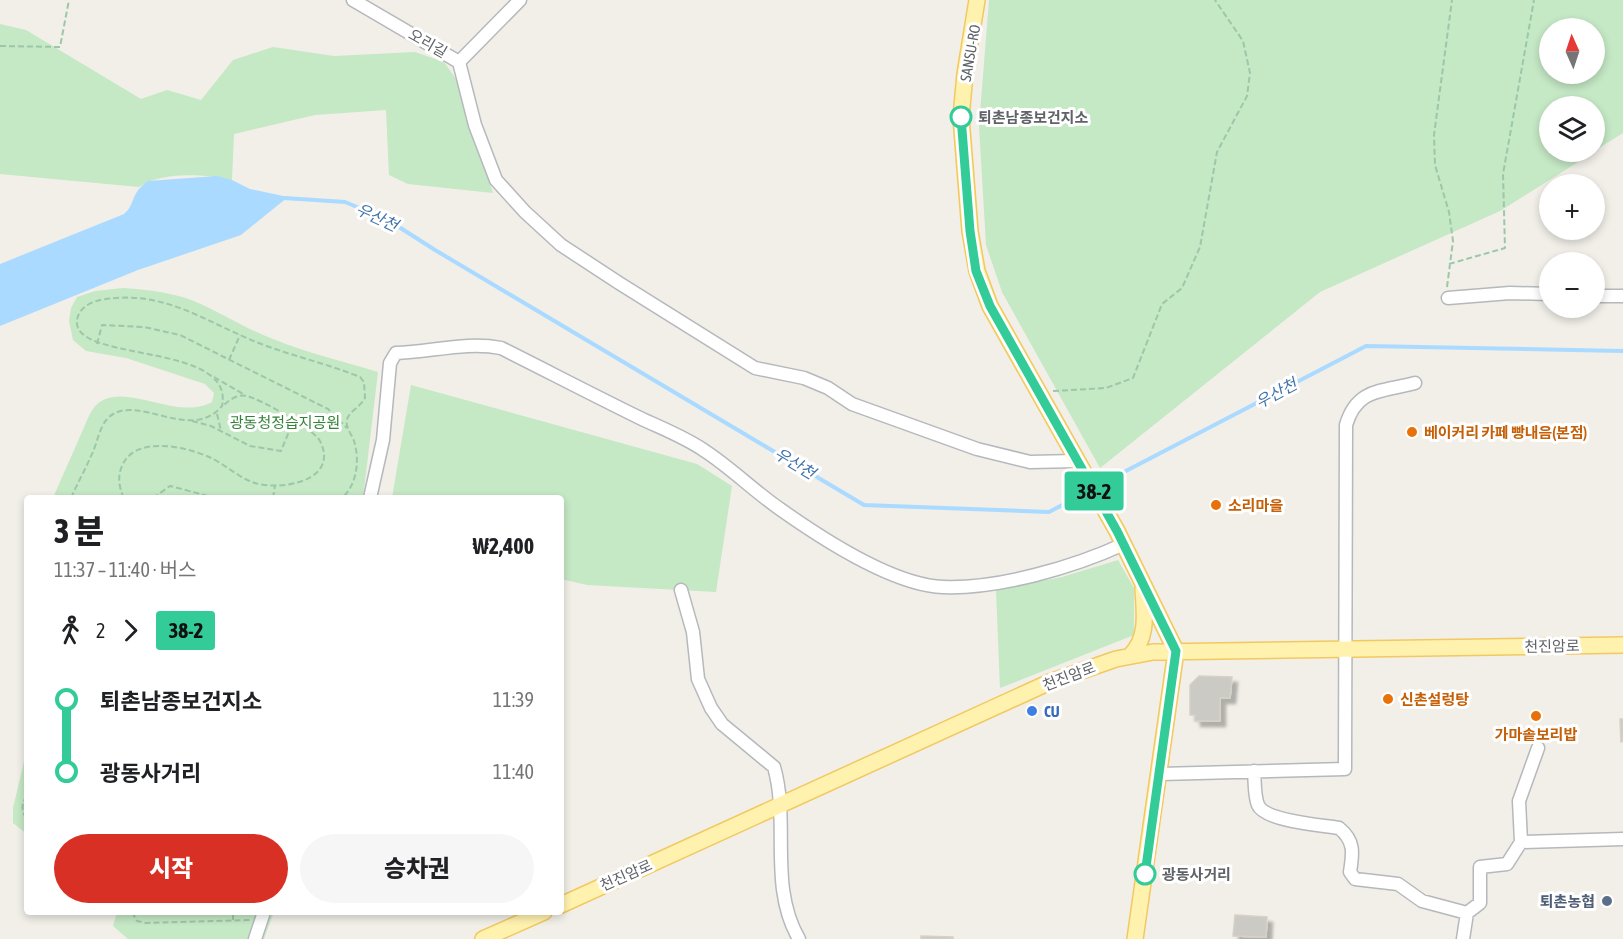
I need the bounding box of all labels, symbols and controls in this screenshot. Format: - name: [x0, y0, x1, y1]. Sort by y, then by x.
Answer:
- north arrow: [1539, 18, 1605, 84]
- map controls: [1539, 18, 1605, 318]
- street label: SANSU-RO: [957, 23, 983, 83]
- street label: 오리길: [406, 25, 450, 61]
- button: layers: [1539, 96, 1605, 162]
- marker: 퇴촌남종보건지소: [950, 106, 972, 128]
- place label: 퇴촌남종보건지소: [978, 109, 1089, 126]
- button: +: [1539, 174, 1605, 240]
- water label: 우산천: [353, 200, 403, 235]
- button: −: [1539, 252, 1605, 318]
- water label: 우산천: [1252, 374, 1302, 411]
- park label: 광동청정습지공원: [230, 414, 340, 431]
- place label: 베이커리 카페 빵내음(본점): [1424, 424, 1587, 441]
- marker: 베이커리 카페 빵내음(본점): [1405, 425, 1419, 439]
- water label: 우산천: [771, 444, 821, 483]
- line badge: 38-2: [1052, 472, 1136, 510]
- text: 38-2: [1077, 479, 1111, 503]
- place label: 소리마을: [1228, 497, 1283, 514]
- marker: 소리마을: [1209, 498, 1223, 512]
- text: 3 분: [54, 512, 104, 550]
- text: ₩2,400: [473, 533, 534, 559]
- text: 11:37 – 11:40 · 버스: [54, 558, 196, 581]
- icon: walk: [54, 614, 87, 647]
- icon: forward: [114, 614, 147, 647]
- text: 38-2: [168, 618, 203, 642]
- text: 2: [96, 619, 105, 642]
- street label: 천진암로: [1524, 637, 1580, 655]
- street label: 천진암로: [1040, 658, 1098, 694]
- text: 퇴촌남종보건지소: [100, 688, 262, 714]
- text: 11:39: [493, 688, 534, 711]
- place label: 신촌설렁탕: [1400, 691, 1469, 708]
- marker: 신촌설렁탕: [1381, 692, 1395, 706]
- place label: CU: [1044, 703, 1060, 720]
- marker: CU: [1025, 704, 1039, 718]
- marker: 가마솥보리밥: [1529, 709, 1543, 723]
- place label: 가마솥보리밥: [1495, 726, 1578, 743]
- text: 광동사거리: [100, 760, 201, 786]
- text: 11:40: [493, 760, 534, 783]
- button: 시작: [54, 834, 288, 903]
- button: 승차권: [300, 834, 534, 903]
- street label: 천진암로: [597, 856, 655, 894]
- marker: 광동사거리: [1134, 863, 1156, 885]
- place label: 광동사거리: [1162, 866, 1231, 883]
- place label: 퇴촌농협: [1540, 893, 1595, 910]
- marker: 퇴촌농협: [1600, 894, 1614, 908]

